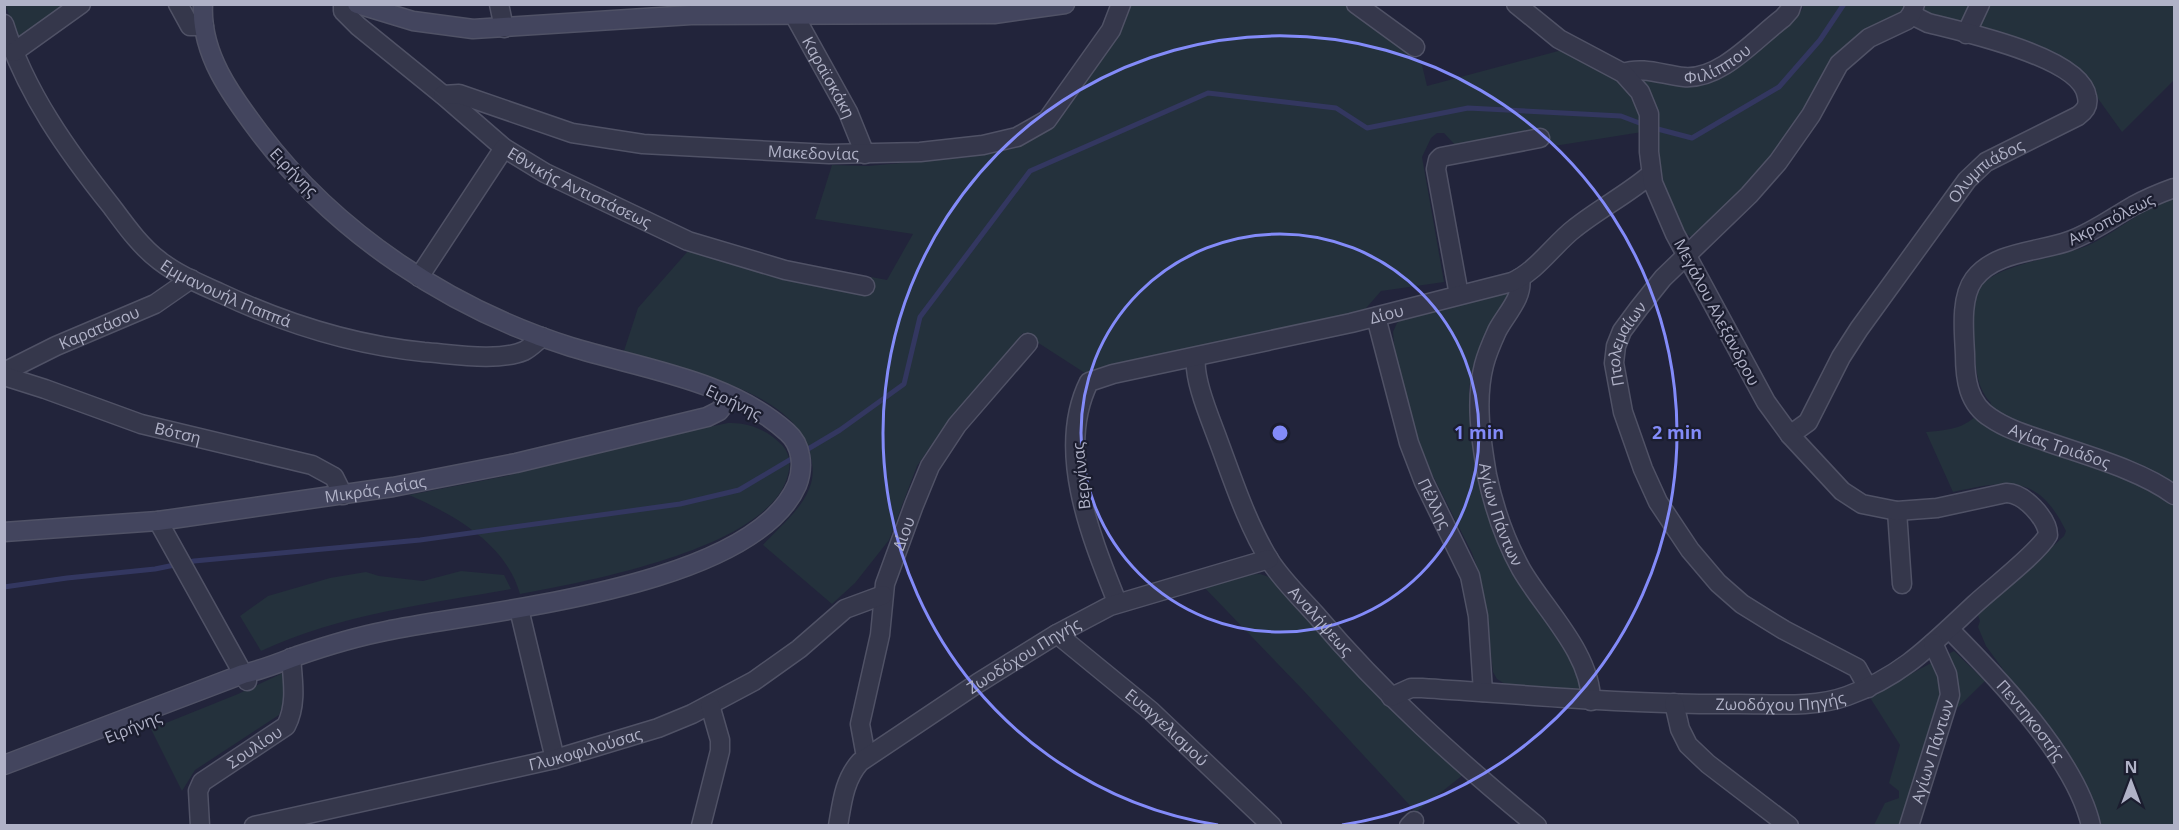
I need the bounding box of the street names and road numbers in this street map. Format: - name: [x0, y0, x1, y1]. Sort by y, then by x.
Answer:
- street label: Καραϊσκάκη: [797, 32, 860, 121]
- street label: Φιλίππου: [1683, 39, 1755, 88]
- street label: Ολυμπιάδος: [1943, 134, 2028, 208]
- street label: Μακεδονίας: [767, 140, 859, 165]
- street label: Εθνικής Αντιστάσεως: [503, 142, 656, 233]
- street label: Ειρήνης: [265, 143, 323, 201]
- street label: Ακροπόλεως: [2064, 188, 2158, 250]
- street label: Μεγάλου Αλεξάνδρου: [1669, 235, 1765, 389]
- street label: Εμμανουήλ Παππά: [156, 254, 294, 332]
- street label: Πτολεμαίων: [1603, 296, 1651, 388]
- street label: Δίου: [1367, 299, 1406, 329]
- street label: Καρατάσου: [55, 301, 143, 355]
- street label: Ειρήνης: [702, 379, 766, 425]
- street label: Βότση: [152, 417, 203, 449]
- street label: Αγίας Τριάδος: [2006, 418, 2114, 474]
- street label: Βεργίνας: [1067, 441, 1095, 511]
- street label: Αγίων Πάντων: [1474, 461, 1529, 570]
- street label: Μικράς Ασίας: [323, 470, 428, 508]
- street label: Πέλλης: [1413, 474, 1456, 533]
- street label: Δίου: [887, 514, 920, 553]
- street label: Αναλήψεως: [1284, 581, 1358, 661]
- street label: Ζωοδόχου Πηγής: [962, 612, 1085, 699]
- street label: Πεντηκοστής: [1992, 675, 2070, 766]
- street label: Ευαγγελισμού: [1121, 683, 1213, 771]
- street label: Ζωοδόχου Πηγής: [1716, 686, 1848, 716]
- street label: Αγίων Πάντων: [1906, 697, 1959, 806]
- street label: Ειρήνης: [101, 705, 165, 748]
- street label: Σουλίου: [223, 721, 286, 773]
- street label: Γλυκοφιλούσας: [526, 722, 645, 776]

